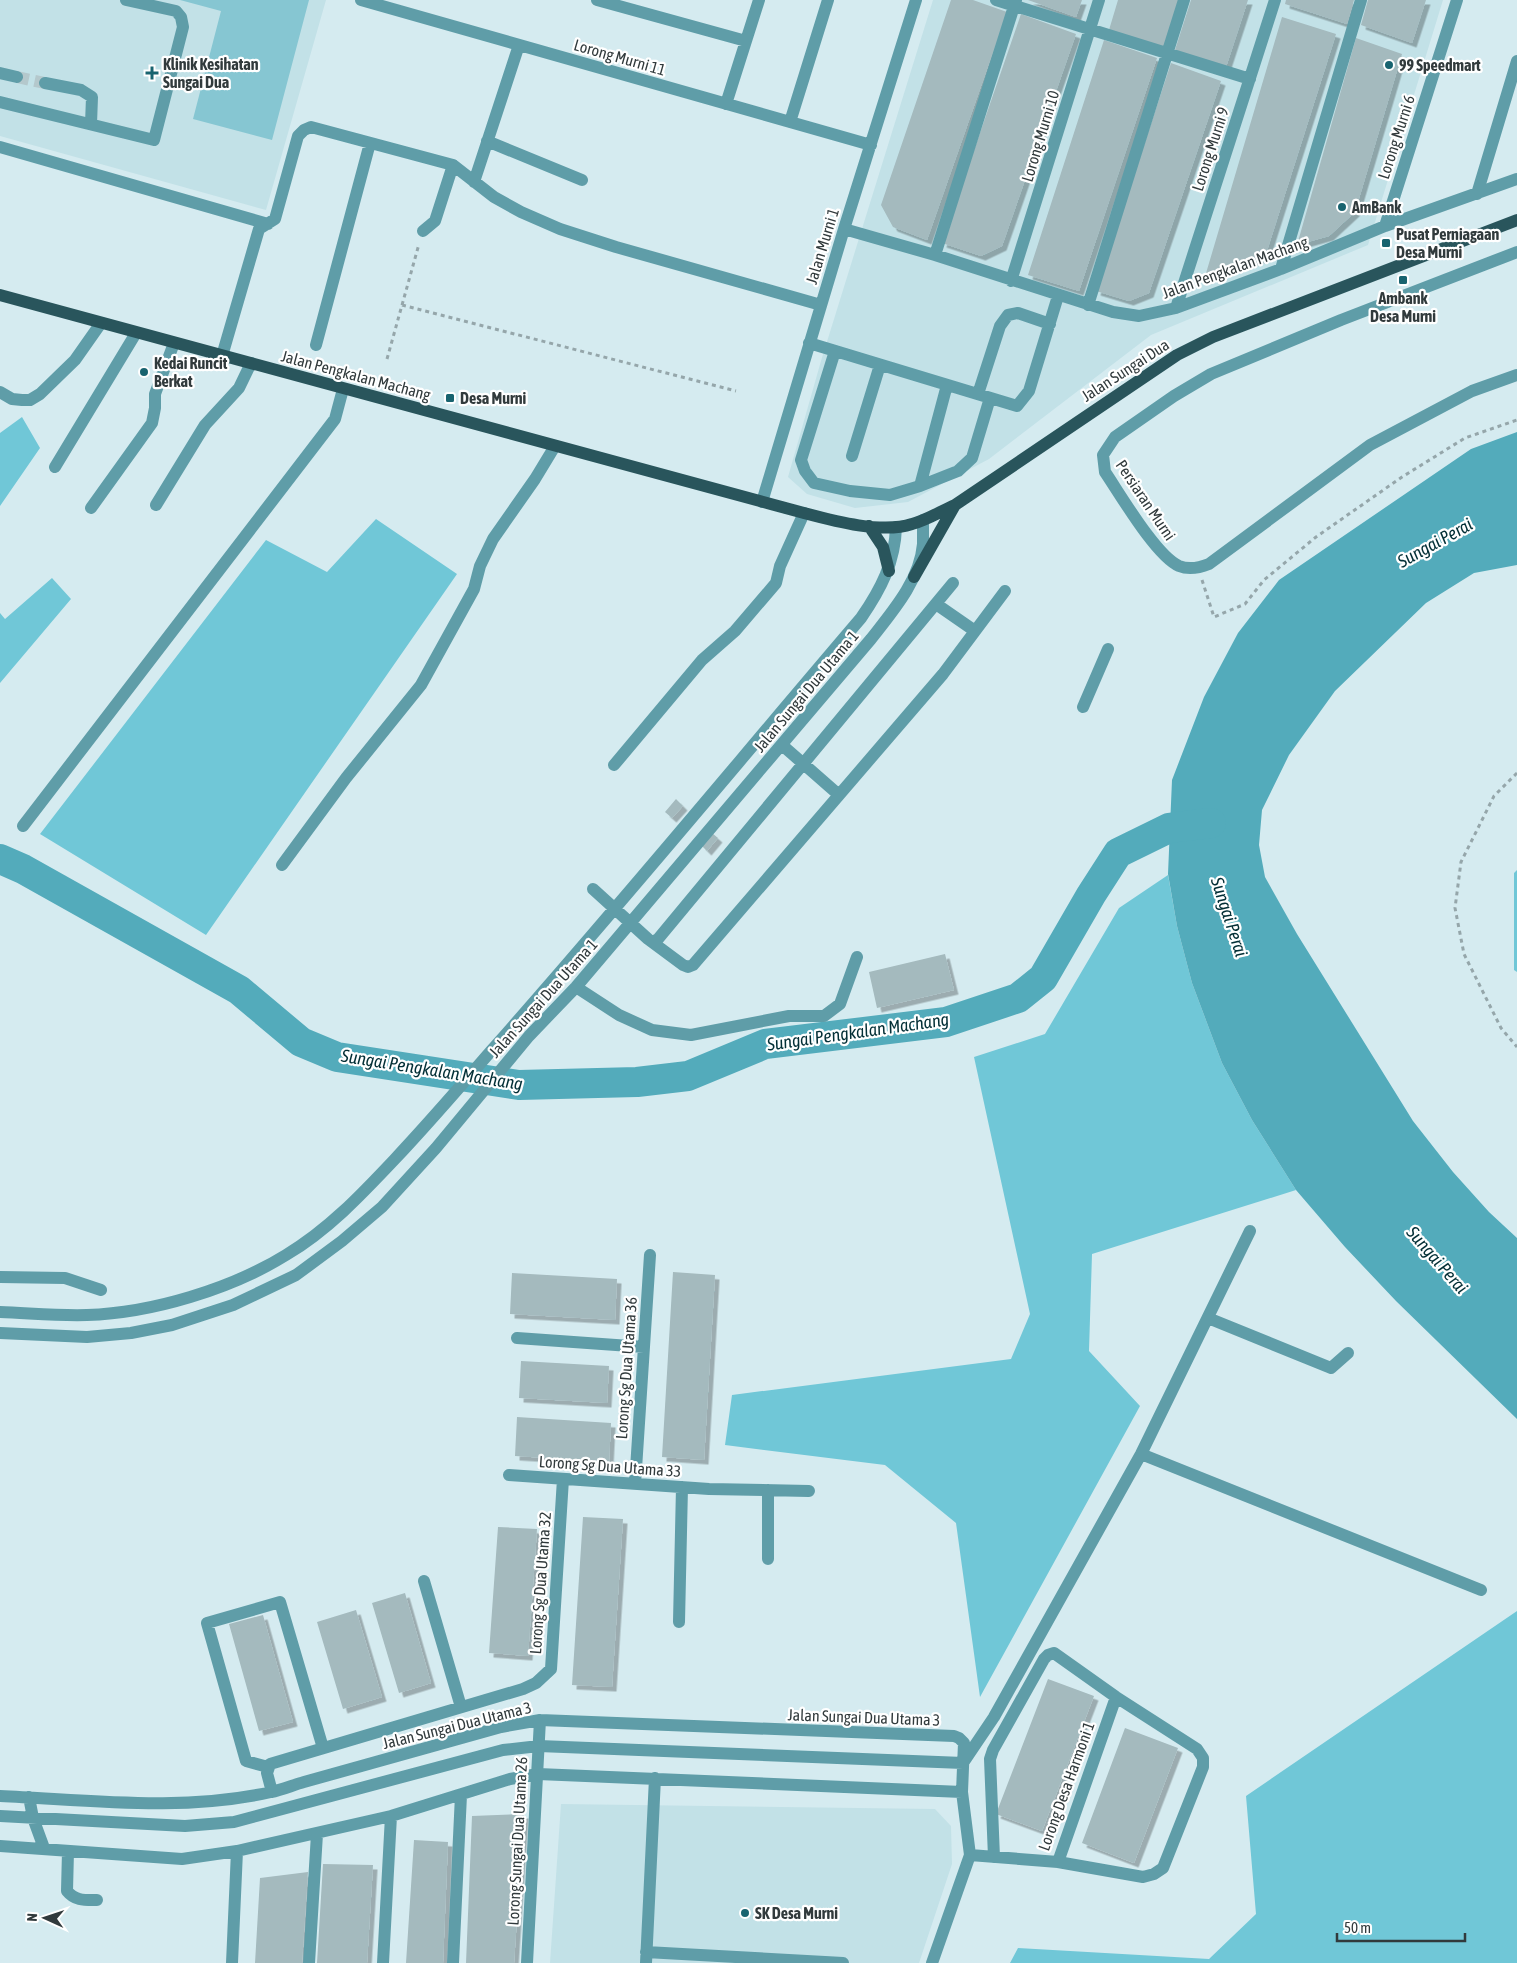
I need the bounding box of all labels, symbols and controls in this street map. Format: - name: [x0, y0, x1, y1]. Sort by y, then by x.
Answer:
- street label: Lorong Murni 11: [572, 35, 668, 80]
- place label: Klinik Kesihatan Sungai Dua: [163, 55, 259, 91]
- place label: 99 Speedmart: [1399, 56, 1481, 74]
- marker: 99 Speedmart: [1383, 59, 1395, 71]
- marker: Klinik Kesihatan Sungai Dua: [145, 66, 159, 80]
- street label: Lorong Murni 10: [1018, 88, 1063, 184]
- street label: Lorong Murni 6: [1374, 93, 1419, 182]
- street label: Lorong Murni 9: [1188, 105, 1233, 194]
- place label: AmBank: [1351, 198, 1402, 216]
- marker: AmBank: [1336, 201, 1348, 213]
- street label: Jalan Murni 1: [802, 206, 842, 286]
- place label: Pusat Perniagaan Desa Murni: [1396, 225, 1499, 261]
- street label: Jalan Pengkalan Machang: [1160, 232, 1311, 303]
- marker: Pusat Perniagaan Desa Murni: [1380, 237, 1392, 249]
- marker: Ambank Desa Murni: [1397, 274, 1409, 286]
- place label: Ambank Desa Murni: [1370, 289, 1436, 325]
- street label: Jalan Sungai Dua: [1078, 335, 1173, 406]
- street label: Jalan Pengkalan Machang: [279, 346, 433, 405]
- place label: Kedai Runcit Berkat: [154, 354, 228, 390]
- marker: Kedai Runcit Berkat: [138, 366, 150, 378]
- place label: Desa Murni: [460, 389, 526, 407]
- marker: Desa Murni: [444, 392, 456, 404]
- street label: Persiaran Murni: [1113, 456, 1179, 544]
- water label: Sungai Perai: [1393, 513, 1476, 572]
- street label: Jalan Sungai Dua Utama 1: [750, 627, 863, 756]
- water label: Sungai Perai: [1206, 874, 1252, 959]
- street label: Jalan Sungai Dua Utama 1: [485, 935, 602, 1061]
- water label: Sungai Pengkalan Machang: [765, 1008, 950, 1055]
- water label: Sungai Pengkalan Machang: [339, 1045, 524, 1094]
- water label: Sungai Perai: [1402, 1221, 1472, 1298]
- street label: Lorong Sg Dua Utama 36: [612, 1296, 641, 1440]
- street label: Lorong Sg Dua Utama 33: [538, 1452, 682, 1481]
- street label: Lorong Sg Dua Utama 32: [526, 1511, 555, 1655]
- street label: Jalan Sungai Dua Utama 3: [381, 1698, 534, 1753]
- street label: Jalan Sungai Dua Utama 3: [787, 1705, 941, 1730]
- street label: Lorong Desa Harmoni 1: [1034, 1719, 1099, 1853]
- street label: Lorong Sungai Dua Utama 26: [504, 1756, 531, 1926]
- north arrow: [20, 1893, 70, 1943]
- place label: SK Desa Murni: [755, 1904, 838, 1922]
- marker: SK Desa Murni: [739, 1907, 751, 1919]
- scale bar: [1337, 1910, 1464, 1942]
- text: N: [24, 1913, 40, 1922]
- text: 50 m: [1344, 1919, 1371, 1936]

